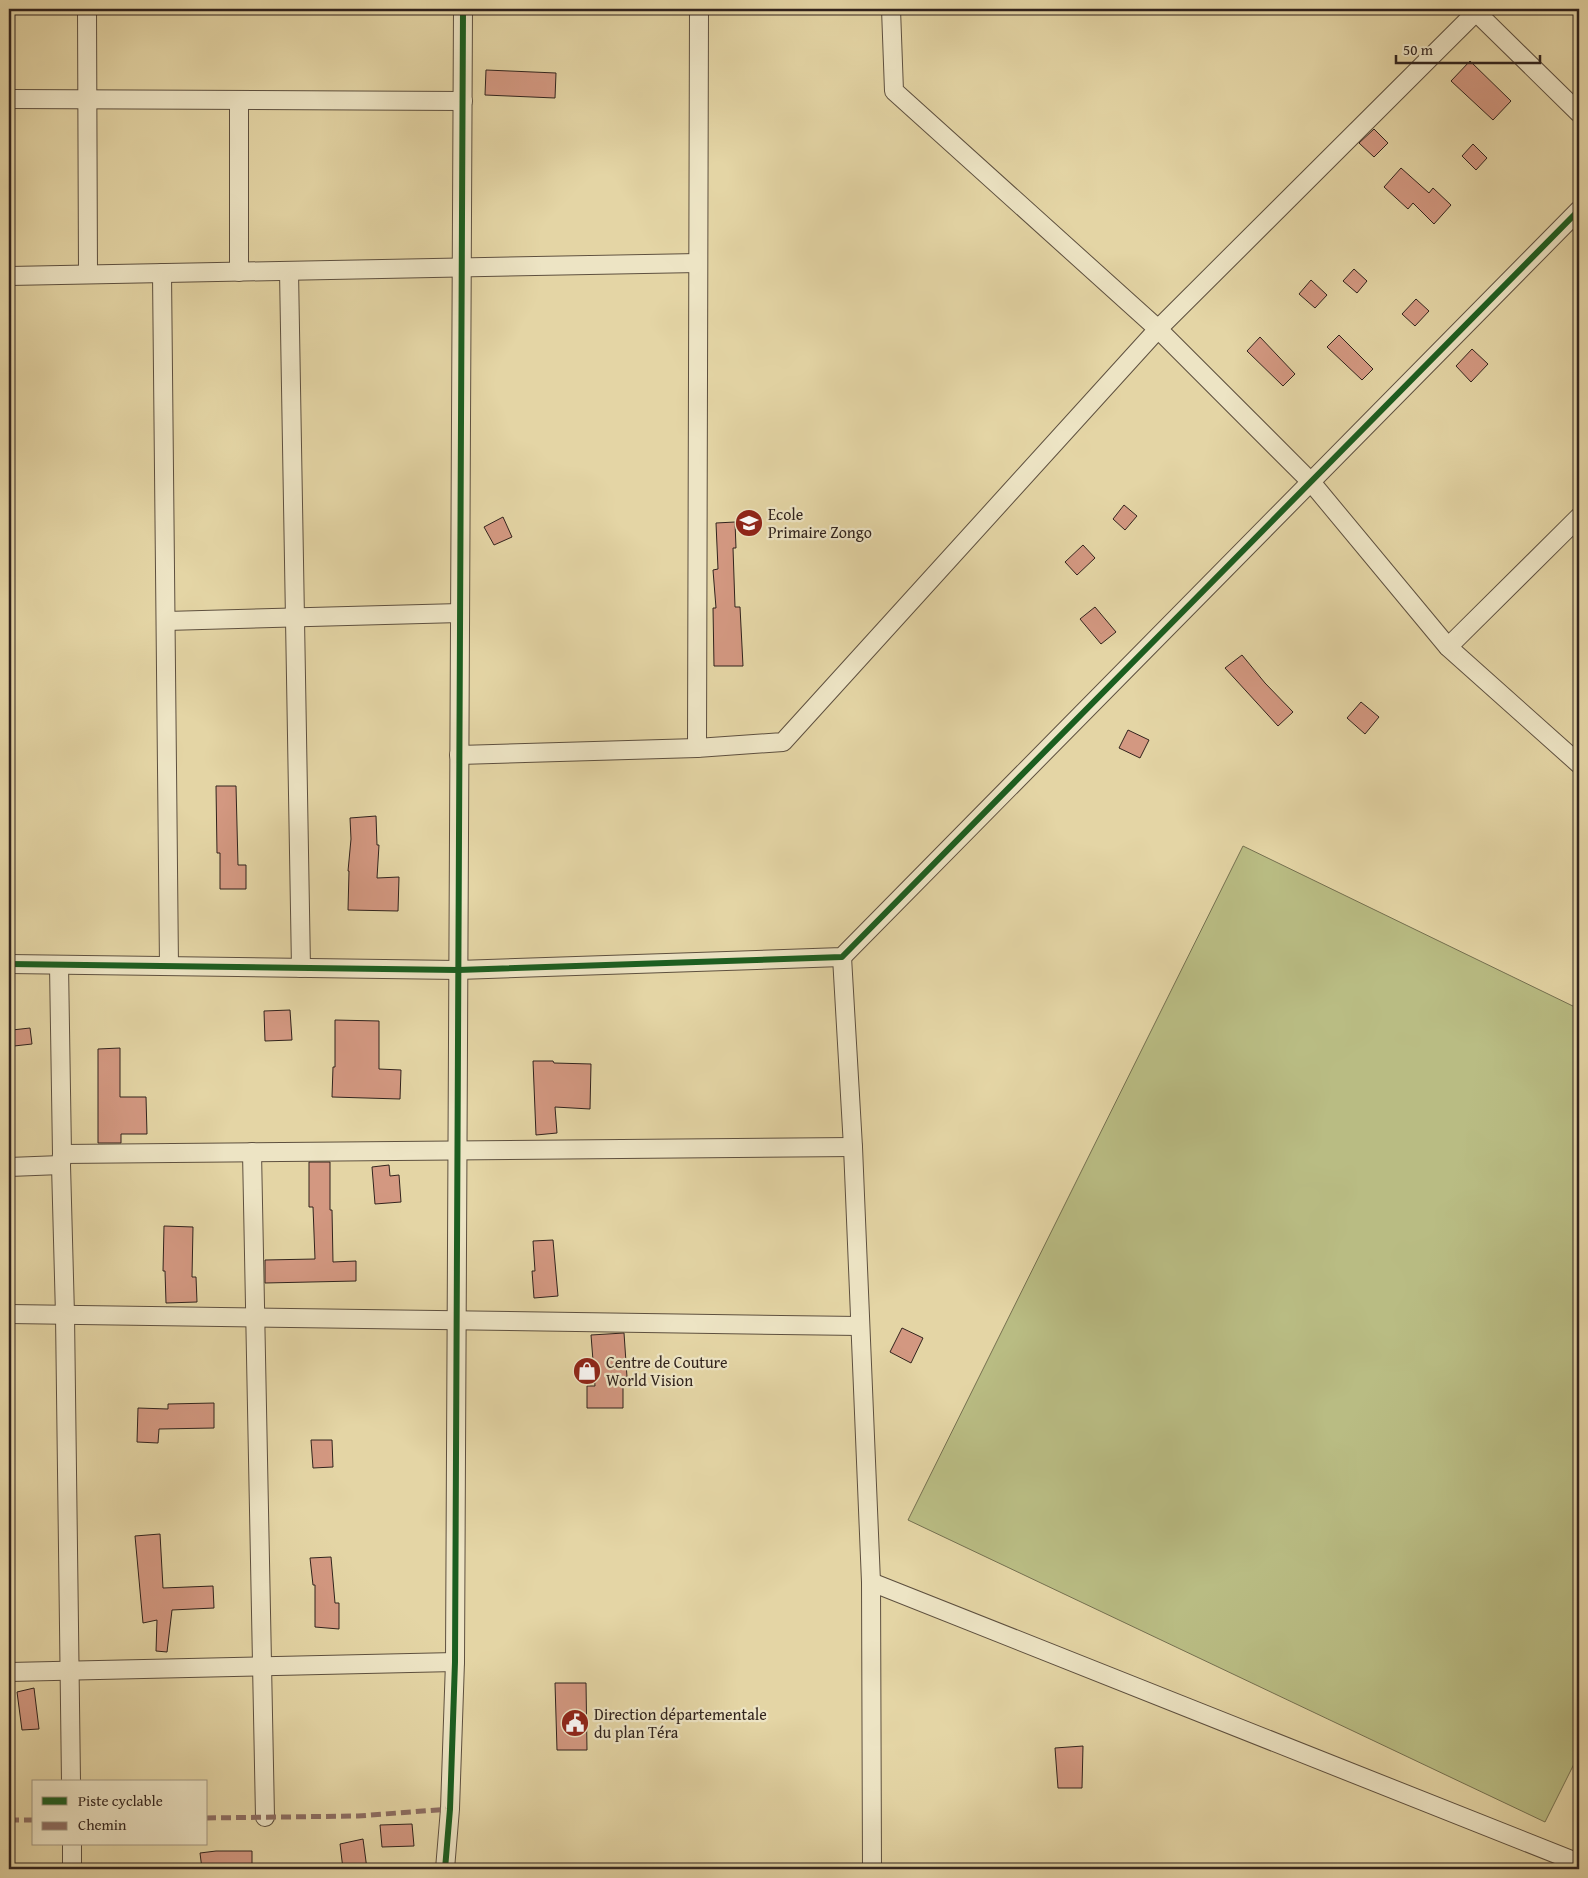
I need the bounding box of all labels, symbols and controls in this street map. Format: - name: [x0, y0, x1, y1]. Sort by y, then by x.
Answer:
- scale bar: [1396, 32, 1539, 64]
- text: 50 m: [1403, 39, 1434, 60]
- place label: Ecole Primaire Zongo: [768, 502, 872, 544]
- school or university icon: Ecole Primaire Zongo: [734, 508, 764, 538]
- place label: Centre de Couture World Vision: [606, 1350, 727, 1392]
- shop icon: Centre de Couture World Vision: [572, 1356, 602, 1386]
- place label: Direction départementale du plan Téra: [594, 1702, 767, 1744]
- public building icon: Direction départementale du plan Téra: [560, 1708, 590, 1738]
- legend: [32, 1780, 208, 1846]
- text: Piste cyclable: [78, 1790, 163, 1811]
- text: Chemin: [78, 1814, 127, 1835]

